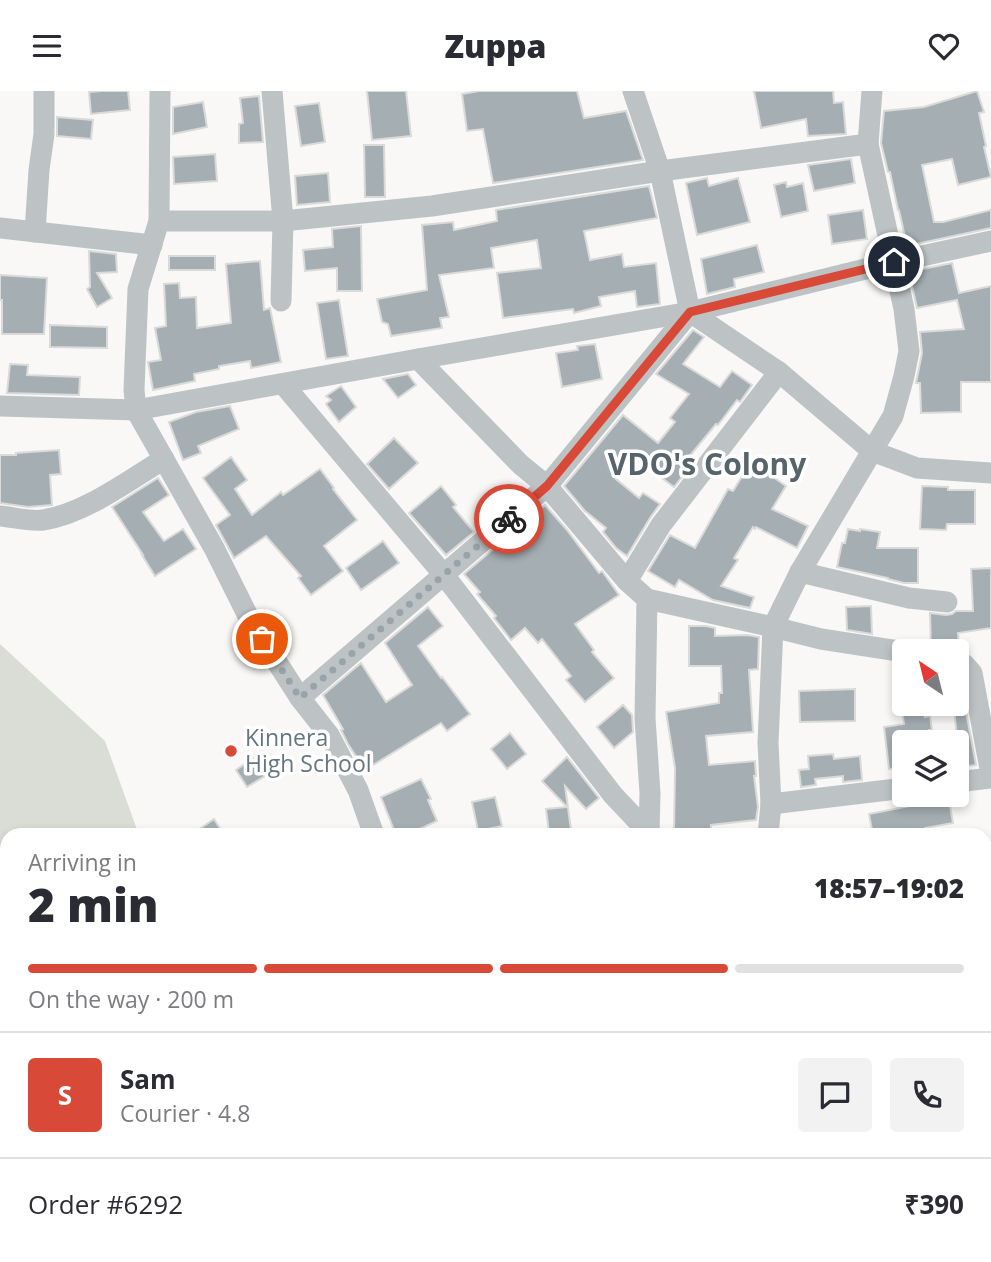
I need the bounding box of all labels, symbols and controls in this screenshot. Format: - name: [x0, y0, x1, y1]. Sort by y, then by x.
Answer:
- text: Zuppa: [444, 24, 547, 67]
- icon: menu: [28, 27, 66, 65]
- icon: heart: [925, 27, 963, 65]
- pin: [864, 232, 924, 292]
- icon: home: [875, 243, 913, 281]
- district label: VDO's Colony: [608, 443, 807, 484]
- courier: [474, 484, 544, 554]
- icon: bike: [490, 500, 528, 538]
- pin: [232, 609, 292, 669]
- icon: bag: [243, 620, 281, 658]
- north arrow: [892, 639, 970, 716]
- map controls: [892, 639, 969, 807]
- place label: Kinnera High School: [245, 721, 372, 779]
- button: layers: [892, 730, 969, 807]
- marker: Kinnera High School: [223, 743, 239, 759]
- text: Arriving in: [28, 846, 137, 878]
- text: 18:57–19:02: [814, 870, 964, 906]
- text: 2 min: [28, 873, 159, 935]
- text: On the way · 200 m: [28, 983, 234, 1015]
- button: chat: [798, 1058, 872, 1132]
- button: phone: [890, 1058, 964, 1132]
- text: Sam: [120, 1061, 176, 1097]
- text: S: [58, 1077, 72, 1113]
- text: Courier · 4.8: [120, 1097, 250, 1129]
- text: Order #6292: [28, 1186, 183, 1222]
- text: ₹390: [905, 1186, 964, 1222]

